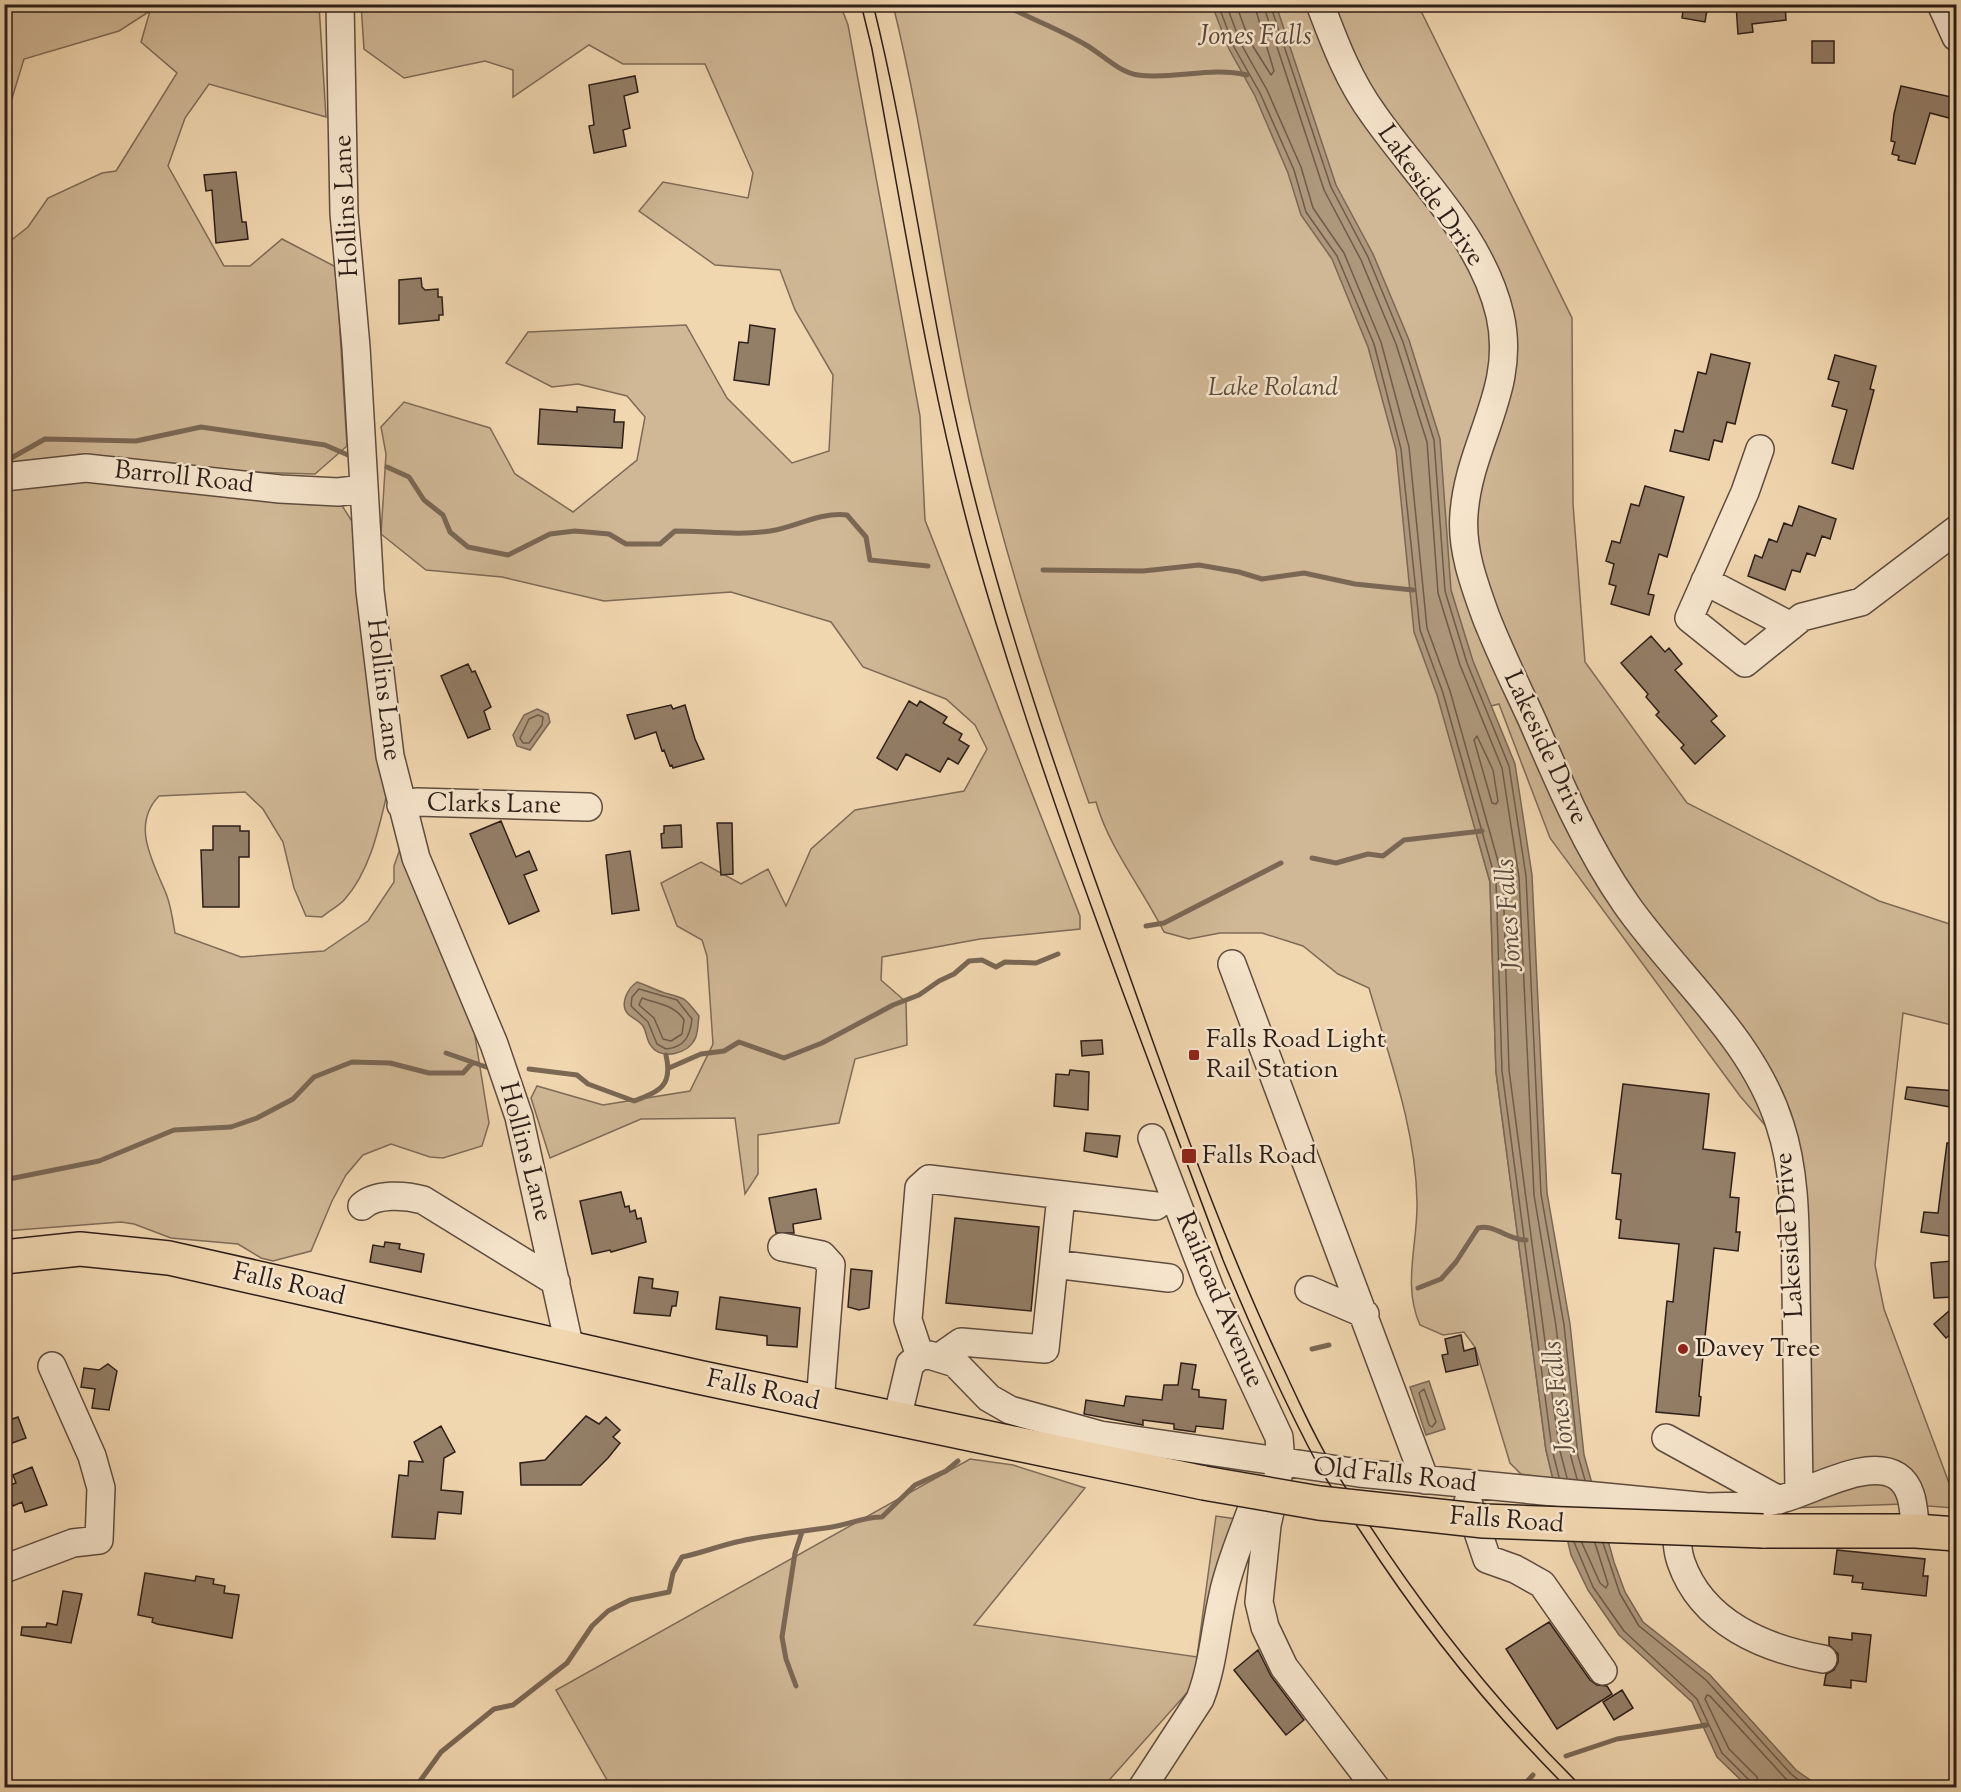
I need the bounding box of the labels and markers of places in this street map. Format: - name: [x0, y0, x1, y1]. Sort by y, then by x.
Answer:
- place label: Falls Road Light Rail Station: [1206, 1022, 1386, 1089]
- marker: Falls Road Light Rail Station: [1187, 1048, 1201, 1062]
- place label: Falls Road: [1202, 1138, 1317, 1175]
- marker: Falls Road: [1180, 1147, 1198, 1165]
- place label: Davey Tree: [1695, 1331, 1820, 1368]
- marker: Davey Tree: [1676, 1342, 1690, 1356]

